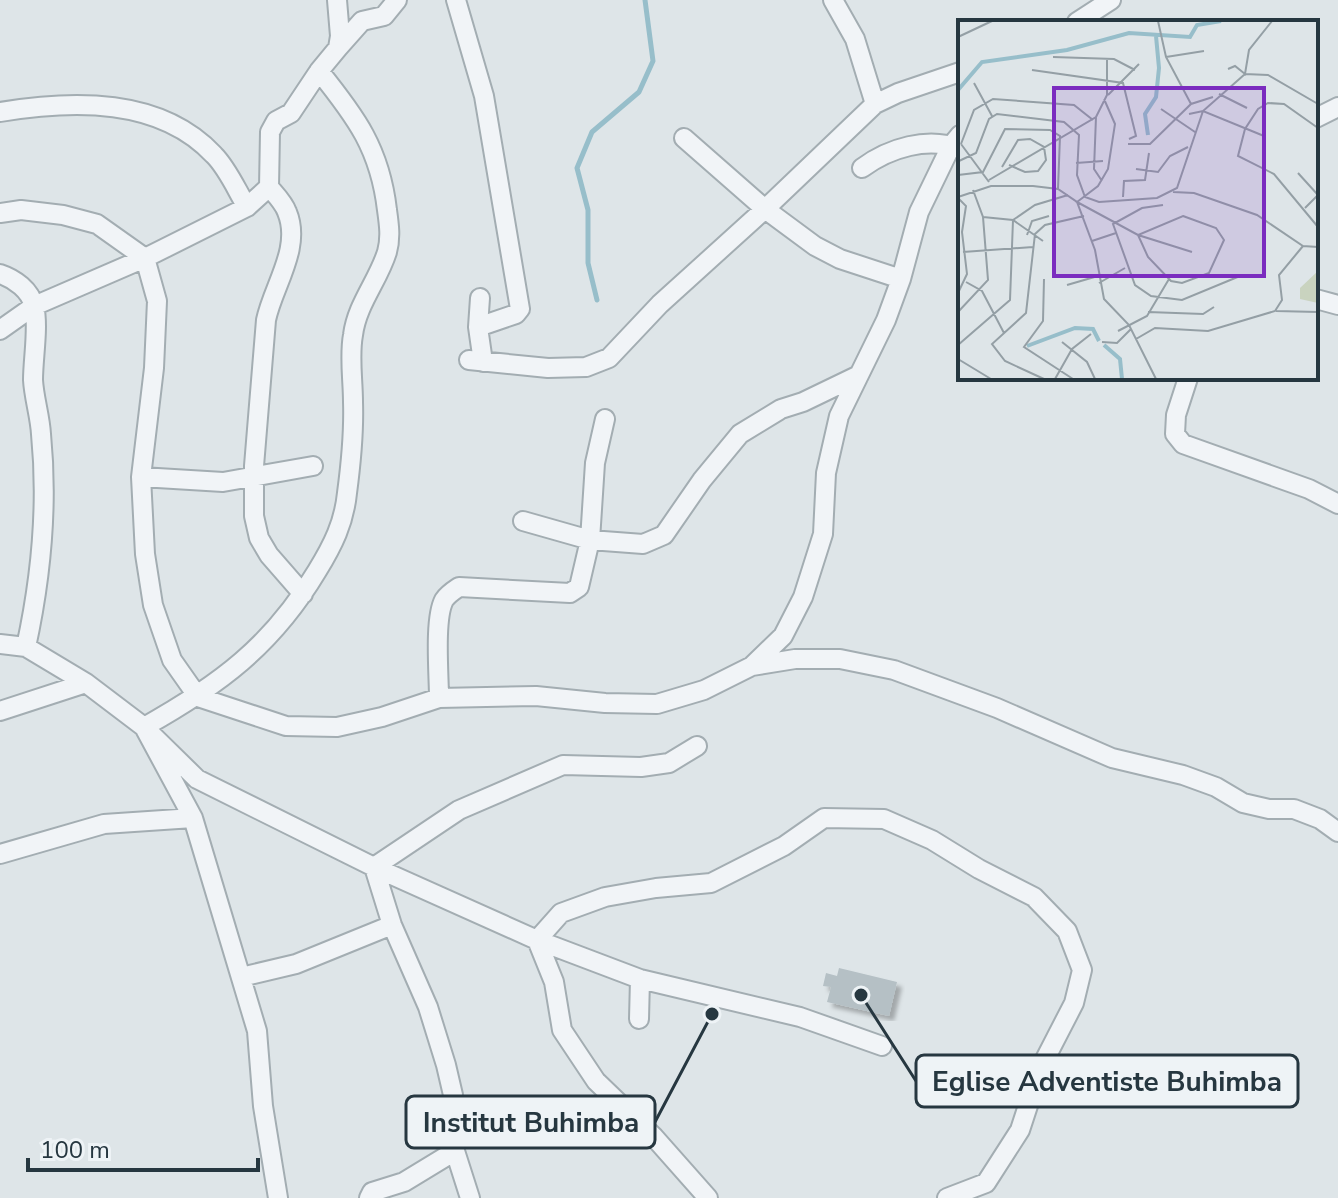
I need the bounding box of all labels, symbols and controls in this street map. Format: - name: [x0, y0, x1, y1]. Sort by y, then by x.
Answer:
- inset map: [958, 20, 1318, 380]
- callout: Eglise Adventiste Buhimba: [916, 1055, 1298, 1107]
- text: Eglise Adventiste Buhimba: [932, 1063, 1282, 1101]
- callout: Institut Buhimba: [406, 1096, 655, 1148]
- text: Institut Buhimba: [423, 1104, 639, 1142]
- scale bar: [28, 1122, 258, 1172]
- text: 100 m: [40, 1134, 110, 1166]

